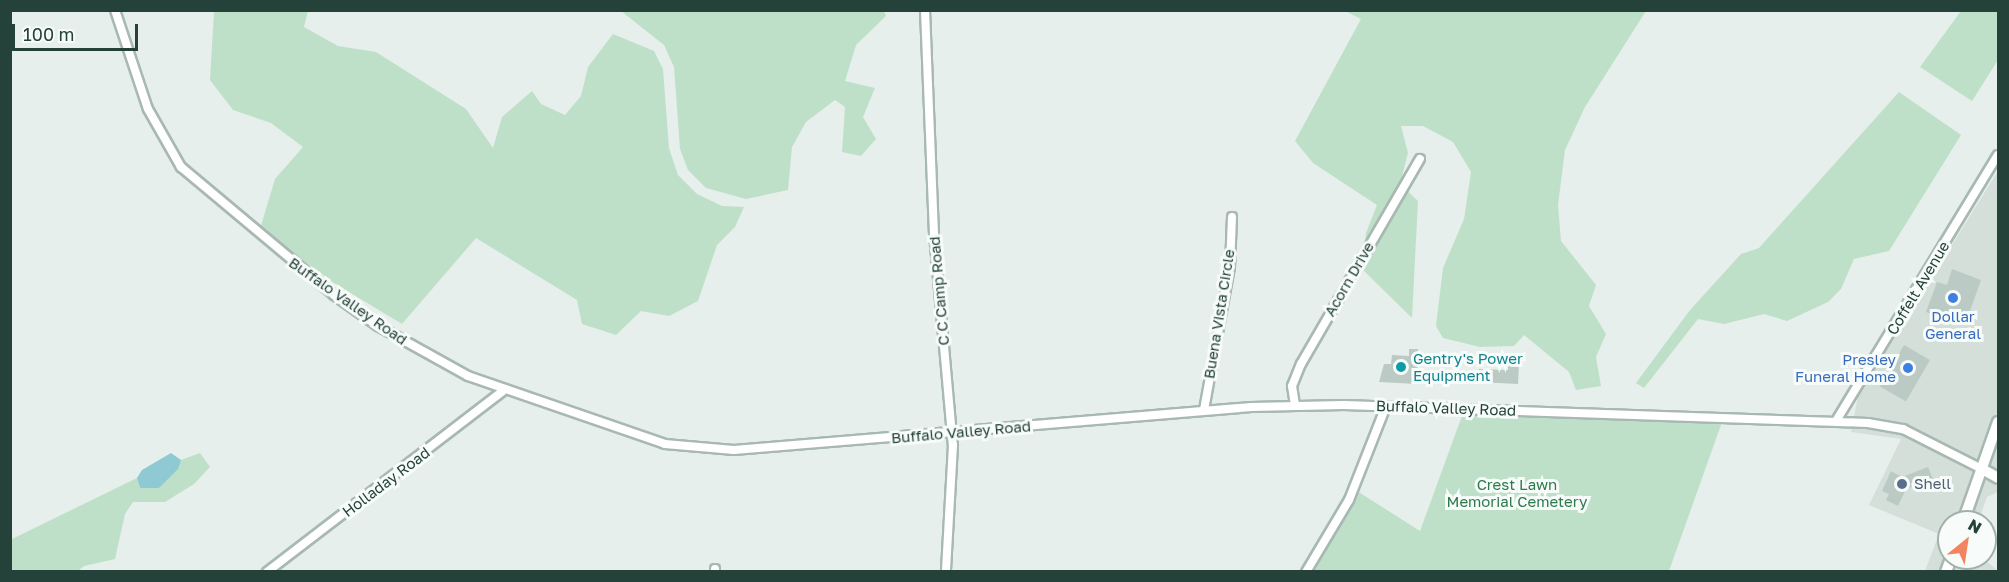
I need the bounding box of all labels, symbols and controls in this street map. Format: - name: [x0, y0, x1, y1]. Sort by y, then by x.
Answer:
- scale bar: [15, 12, 141, 50]
- text: 100 m: [23, 23, 74, 45]
- street label: C C Camp Road: [925, 236, 953, 346]
- street label: Coffelt Avenue: [1883, 238, 1953, 338]
- street label: Acorn Drive: [1320, 239, 1378, 319]
- street label: Buena Vista Circle: [1200, 248, 1238, 380]
- street label: Buffalo Valley Road: [285, 253, 411, 349]
- marker: Dollar General: [1946, 291, 1960, 305]
- place label: Dollar General: [1925, 307, 1981, 342]
- place label: Gentry's Power Equipment: [1413, 349, 1523, 384]
- place label: Presley Funeral Home: [1795, 350, 1896, 385]
- marker: Gentry's Power Equipment: [1394, 360, 1408, 374]
- marker: Presley Funeral Home: [1901, 361, 1915, 375]
- street label: Buffalo Valley Road: [1376, 397, 1516, 419]
- street label: Buffalo Valley Road: [890, 417, 1032, 447]
- street label: Holladay Road: [339, 443, 433, 521]
- park label: Crest Lawn Memorial Cemetery: [1446, 475, 1588, 510]
- place label: Shell: [1914, 475, 1951, 493]
- marker: Shell: [1895, 477, 1909, 491]
- north arrow: [1937, 510, 1997, 570]
- text: N: [1965, 514, 1985, 538]

